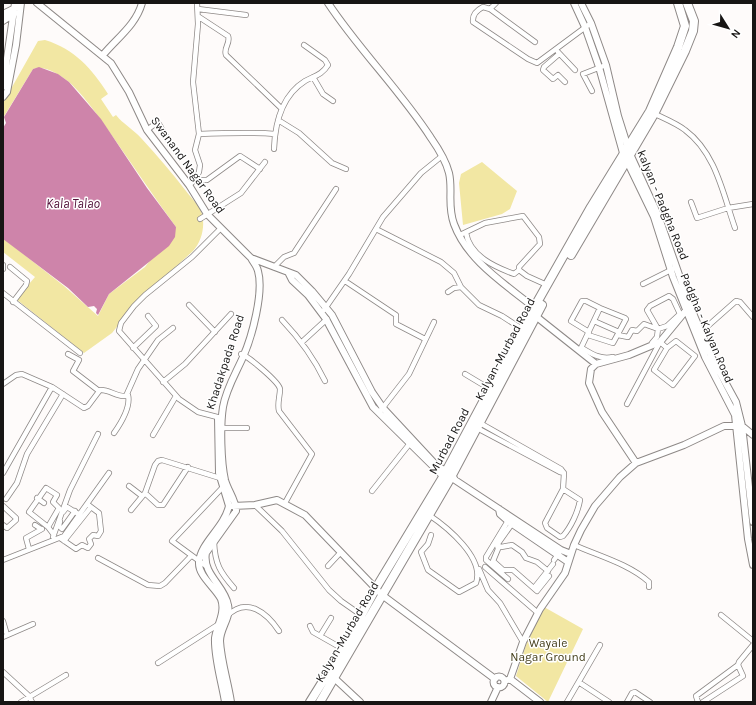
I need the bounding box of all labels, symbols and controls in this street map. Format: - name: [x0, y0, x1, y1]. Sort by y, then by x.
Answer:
- north arrow: [708, 8, 748, 48]
- text: N: [728, 27, 743, 41]
- street label: Swanand Nagar Road: [148, 114, 228, 216]
- street label: kalyan - Padgha Road: [635, 148, 691, 262]
- water label: Kala Talao: [46, 196, 101, 211]
- street label: Padgha - Kalyan Road: [677, 271, 737, 385]
- street label: Kalyan-Murbad Road: [472, 295, 538, 403]
- street label: Khadakpada Road: [203, 313, 247, 411]
- street label: Murbad Road: [426, 405, 472, 477]
- street label: Kalyan-Murbad Road: [312, 579, 382, 685]
- park label: Wayale Nagar Ground: [510, 636, 586, 664]

